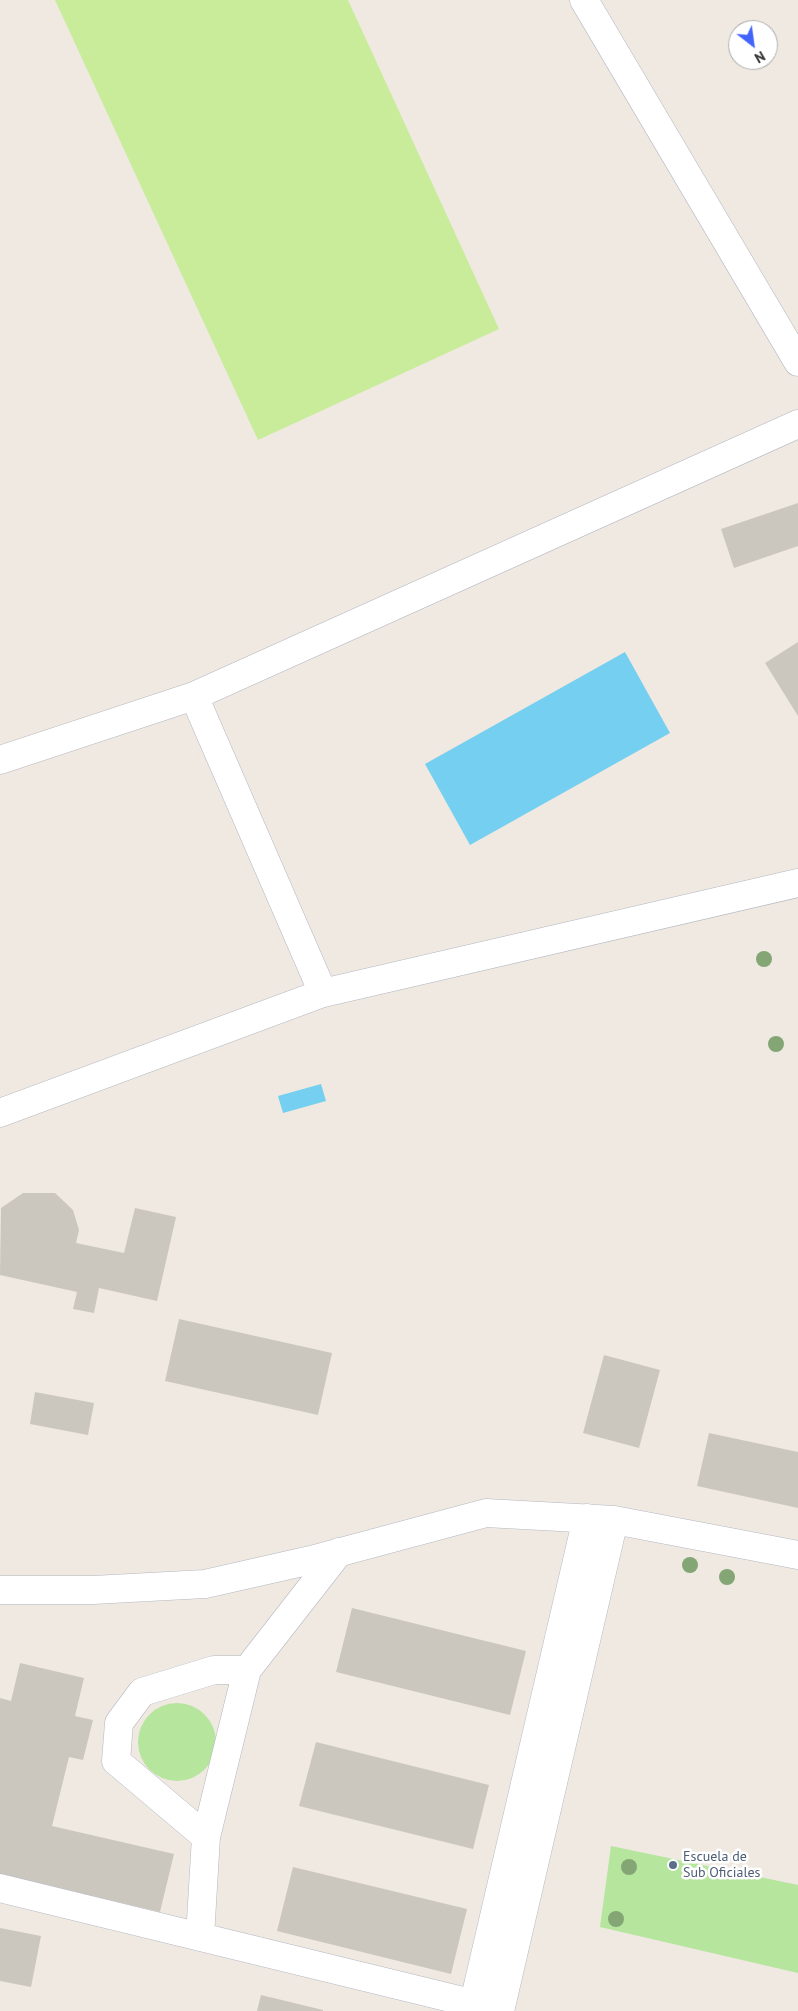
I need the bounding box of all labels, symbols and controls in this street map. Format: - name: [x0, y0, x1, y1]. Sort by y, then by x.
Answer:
- north arrow: [728, 20, 778, 70]
- text: N: [752, 47, 768, 67]
- place label: Escuela de Sub Oficiales: [683, 1849, 761, 1881]
- marker: Escuela de Sub Oficiales: [667, 1859, 679, 1871]

